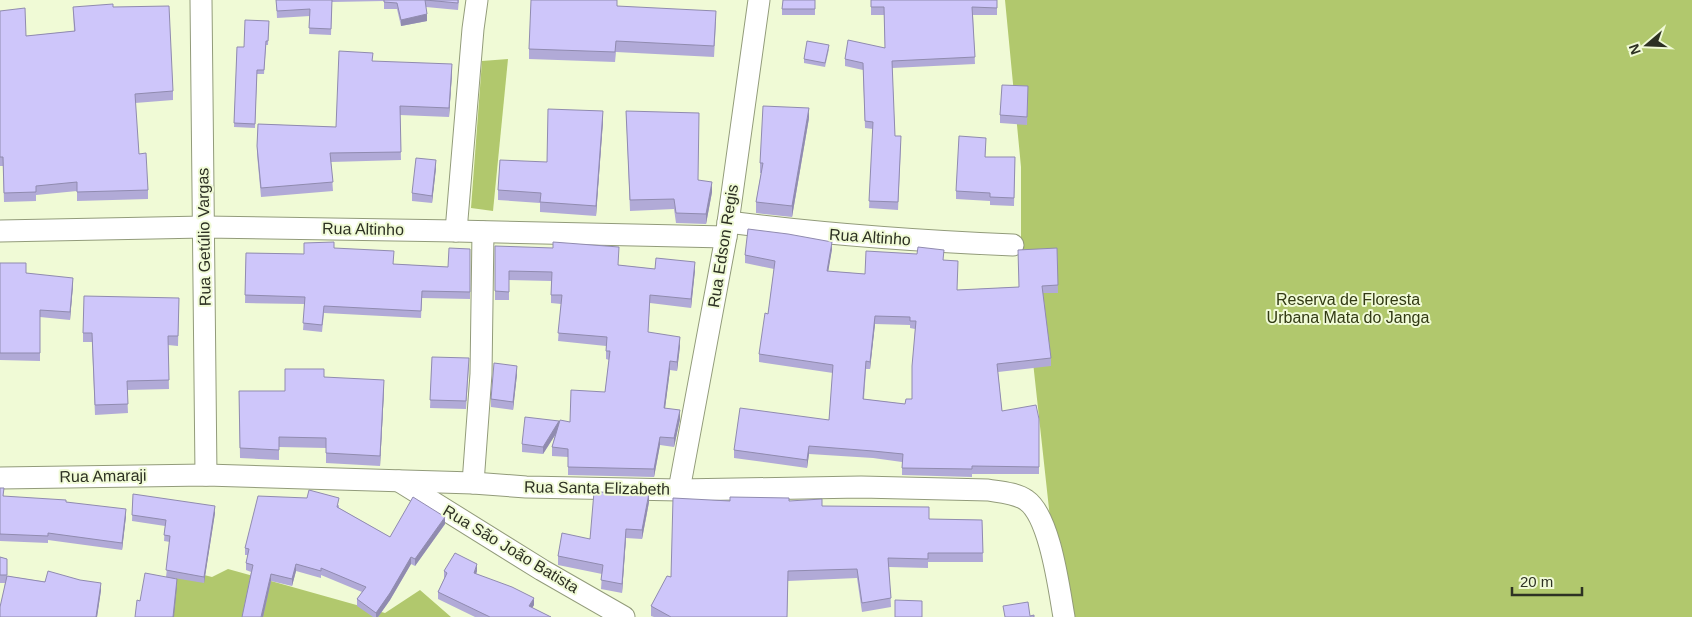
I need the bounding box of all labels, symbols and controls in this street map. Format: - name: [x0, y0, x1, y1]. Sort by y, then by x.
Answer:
- north arrow: [1622, 20, 1672, 70]
- text: N: [1625, 42, 1644, 57]
- street label: Rua Getúlio Vargas: [194, 168, 214, 306]
- street label: Rua Edson Regis: [705, 183, 741, 309]
- street label: Rua Altinho: [322, 220, 404, 238]
- street label: Rua Altinho: [829, 226, 912, 248]
- park label: Reserva de Floresta Urbana Mata do Janga: [1267, 291, 1429, 326]
- street label: Rua Amaraji: [59, 467, 147, 485]
- street label: Rua Santa Elizabeth: [524, 478, 670, 498]
- street label: Rua São João Batista: [440, 502, 582, 596]
- scale bar: [1512, 564, 1582, 596]
- text: 20 m: [1520, 573, 1553, 590]

